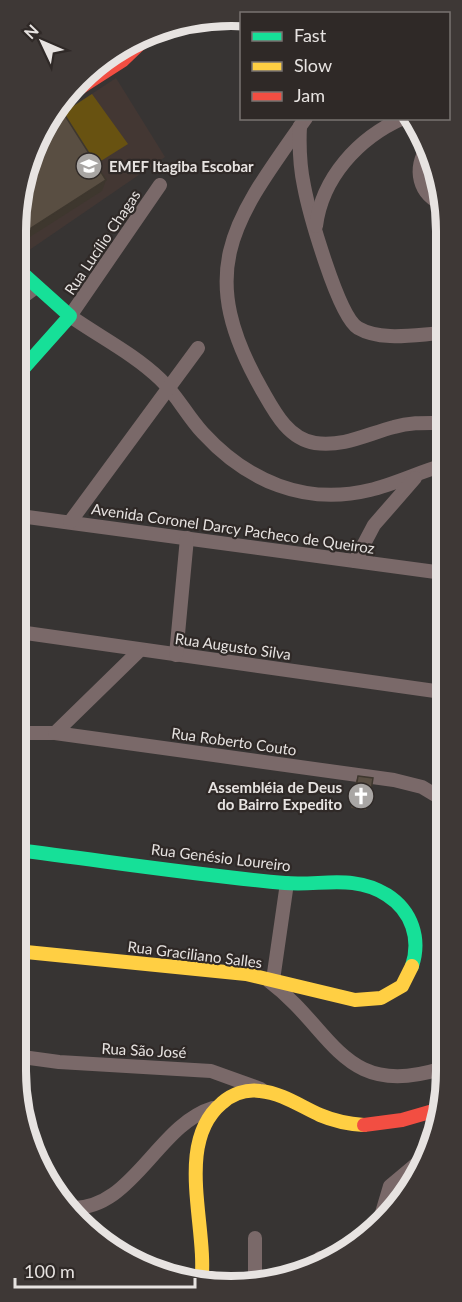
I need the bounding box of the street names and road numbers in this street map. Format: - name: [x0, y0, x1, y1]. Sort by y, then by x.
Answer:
- street label: Rua Lucílio Chagas: [60, 186, 144, 298]
- street label: Avenida Coronel Darcy Pacheco de Queiroz: [90, 499, 376, 557]
- street label: Rua Augusto Silva: [174, 629, 292, 663]
- street label: Rua Roberto Couto: [170, 723, 298, 759]
- street label: Rua Genésio Loureiro: [150, 839, 292, 875]
- street label: Rua Graciliano Salles: [127, 937, 263, 971]
- street label: Rua São José: [101, 1039, 187, 1061]

